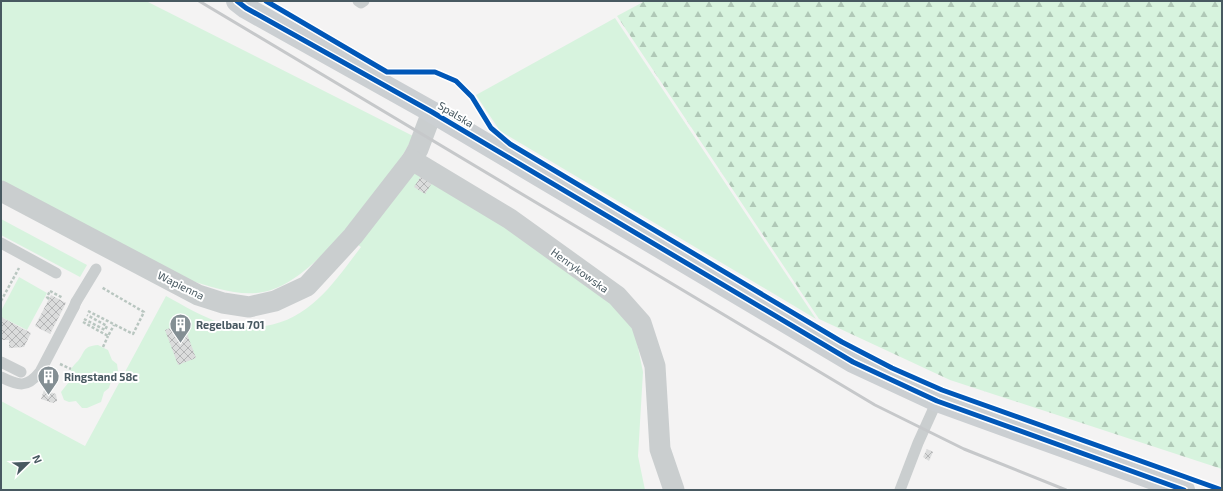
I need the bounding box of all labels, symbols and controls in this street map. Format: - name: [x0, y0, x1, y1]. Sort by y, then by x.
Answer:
- street label: Spalska: [436, 98, 476, 130]
- street label: Henrykowska: [549, 245, 611, 295]
- street label: Wapienna: [156, 268, 206, 302]
- building icon: Regelbau 701: [167, 311, 193, 344]
- place label: Regelbau 701: [196, 318, 265, 331]
- building icon: Ringstand 58c: [36, 363, 62, 396]
- place label: Ringstand 58c: [64, 370, 138, 383]
- north arrow: [8, 443, 48, 483]
- text: N: [30, 453, 45, 465]

